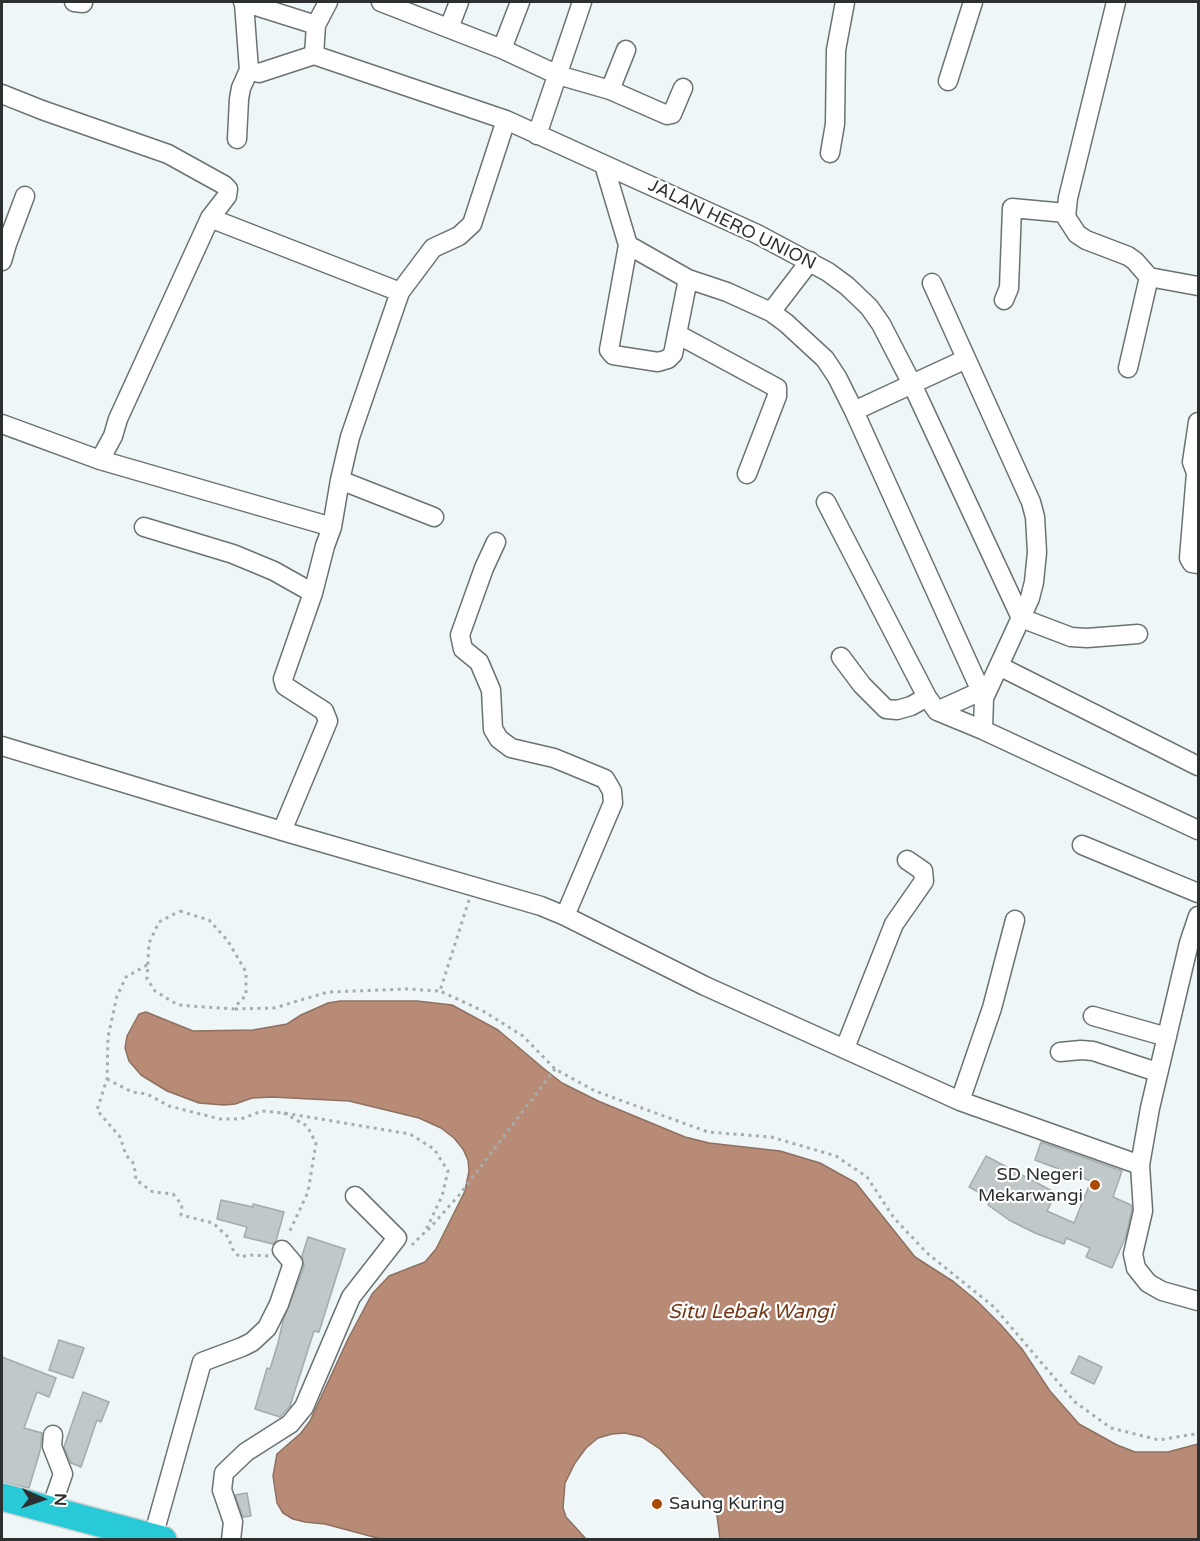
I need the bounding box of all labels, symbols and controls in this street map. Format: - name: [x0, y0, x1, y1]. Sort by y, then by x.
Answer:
- street label: JALAN HERO UNION: [645, 175, 819, 275]
- place label: SD Negeri Mekarwangi: [978, 1164, 1083, 1206]
- marker: SD Negeri Mekarwangi: [1088, 1178, 1102, 1192]
- water label: Situ Lebak Wangi: [668, 1301, 834, 1325]
- north arrow: [12, 1469, 72, 1529]
- text: N: [50, 1493, 70, 1506]
- place label: Saung Kuring: [669, 1493, 785, 1515]
- marker: Saung Kuring: [650, 1497, 664, 1511]

